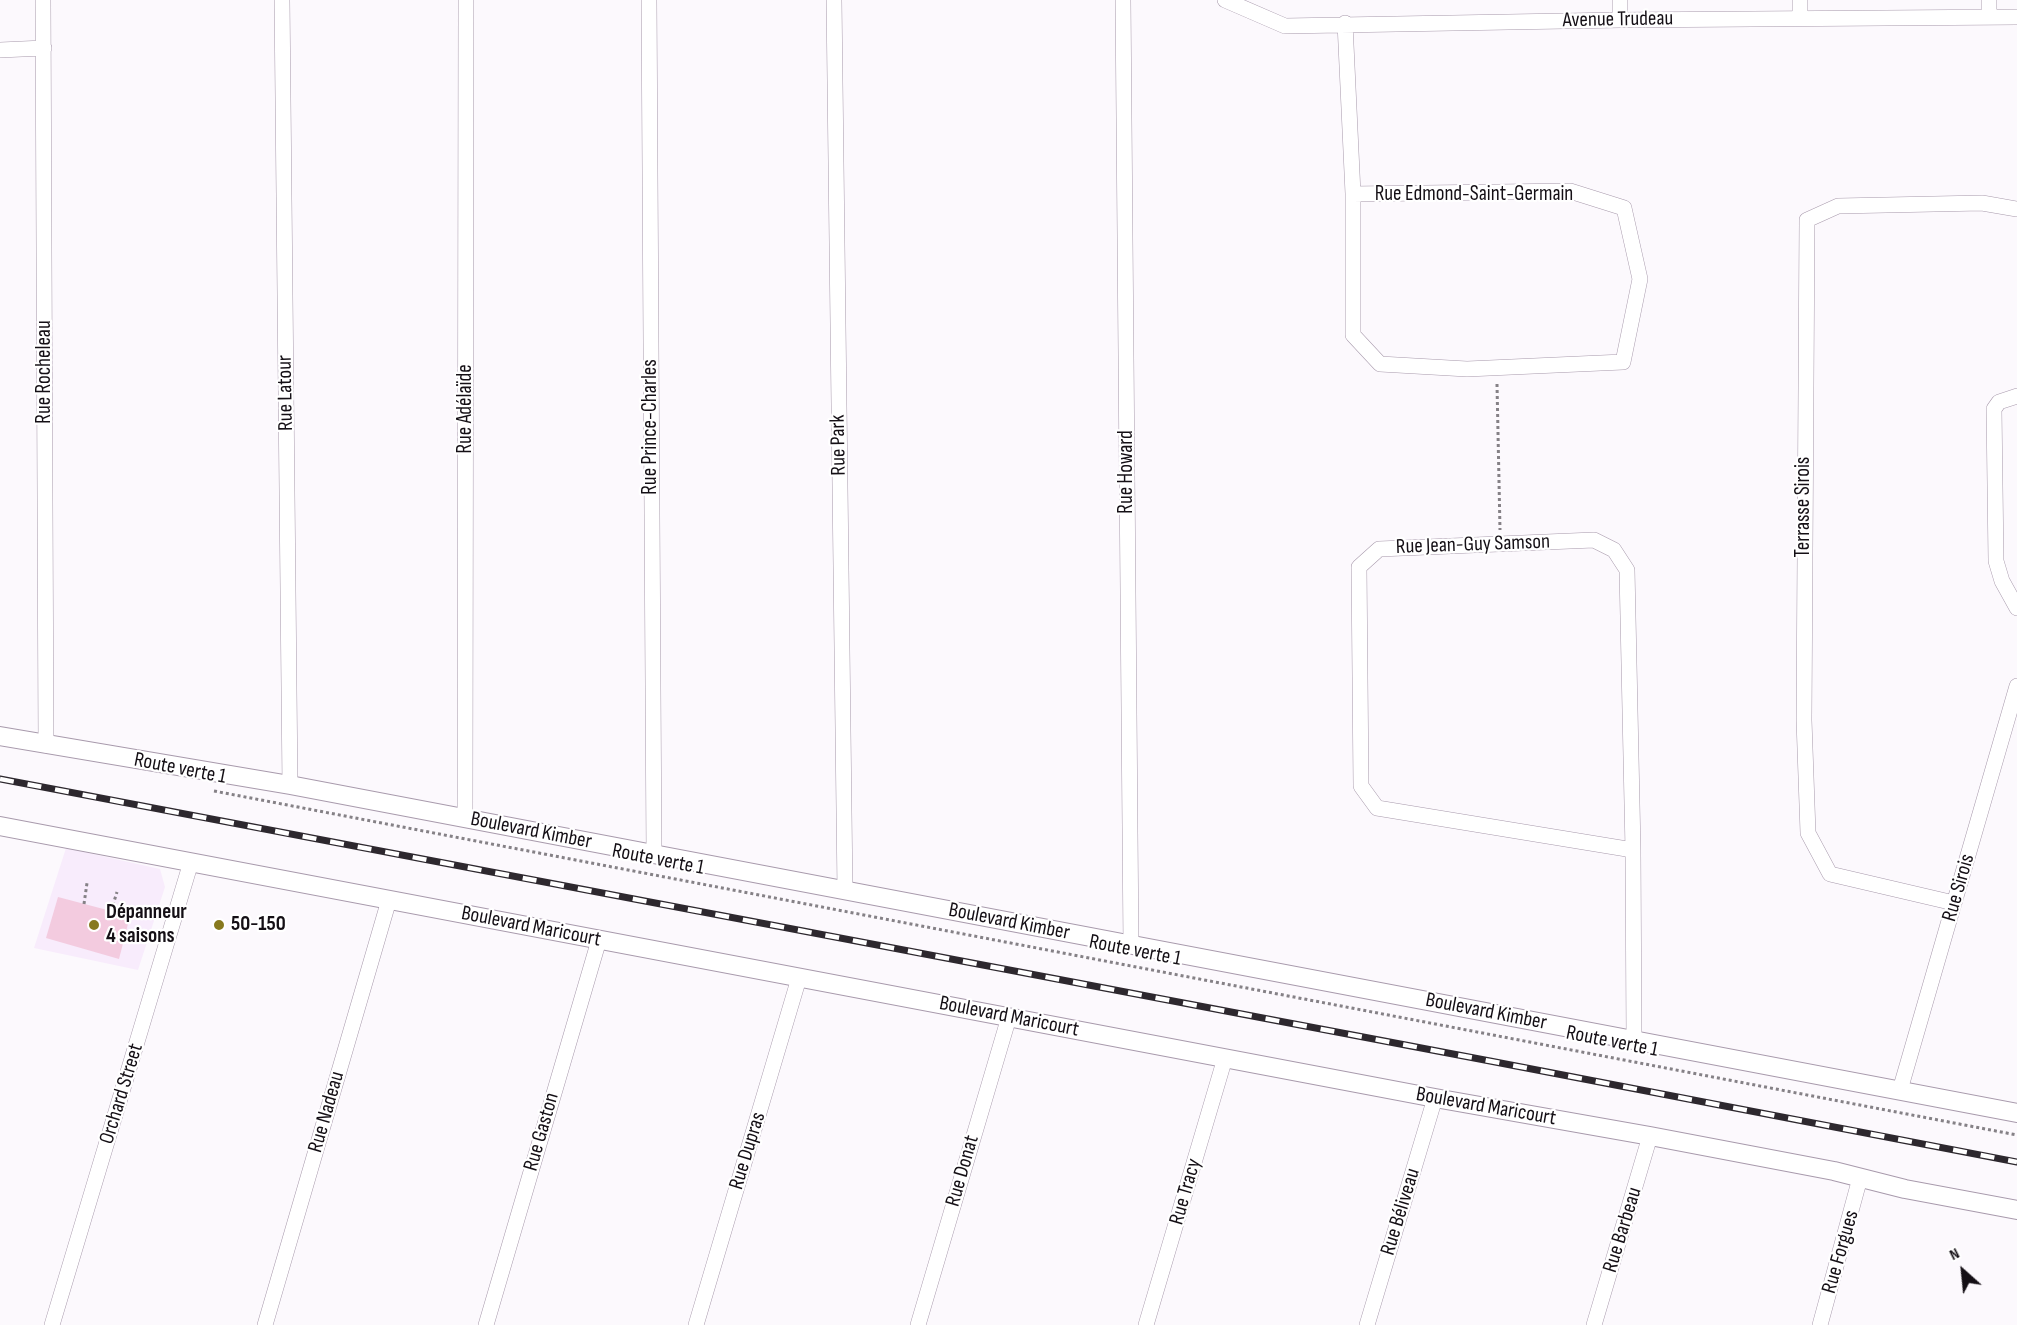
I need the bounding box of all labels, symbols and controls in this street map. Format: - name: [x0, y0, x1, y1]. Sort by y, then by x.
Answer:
- street label: Avenue Trudeau: [1563, 6, 1673, 34]
- street label: Rue Edmond-Saint-Germain: [1375, 182, 1573, 208]
- street label: Rue Rocheleau: [32, 320, 58, 424]
- street label: Rue Latour: [273, 355, 299, 431]
- street label: Rue Prince-Charles: [638, 359, 664, 495]
- street label: Rue Adélaïde: [453, 364, 479, 454]
- street label: Rue Park: [826, 414, 852, 476]
- street label: Rue Howard: [1114, 430, 1140, 514]
- street label: Terrasse Sirois: [1791, 457, 1817, 557]
- street label: Rue Jean-Guy Samson: [1395, 530, 1551, 560]
- street label: Route verte 1: [132, 748, 228, 790]
- street label: Boulevard Kimber: [468, 807, 594, 855]
- street label: Route verte 1: [610, 839, 706, 881]
- street label: Rue Sirois: [1937, 851, 1981, 925]
- street label: Boulevard Kimber: [946, 898, 1072, 946]
- place label: Dépanneur 4 saisons: [106, 900, 187, 950]
- street label: Boulevard Maricourt: [459, 901, 603, 953]
- place label: 50-150: [231, 912, 286, 938]
- marker: Dépanneur 4 saisons: [87, 918, 101, 932]
- marker: 50-150: [212, 918, 226, 932]
- street label: Route verte 1: [1087, 930, 1183, 972]
- street label: Boulevard Kimber: [1423, 988, 1549, 1036]
- street label: Boulevard Maricourt: [937, 991, 1081, 1043]
- street label: Route verte 1: [1564, 1021, 1660, 1063]
- street label: Orchard Street: [95, 1041, 149, 1147]
- street label: Rue Nadeau: [303, 1069, 351, 1155]
- street label: Boulevard Maricourt: [1414, 1082, 1558, 1132]
- street label: Rue Gaston: [519, 1090, 565, 1174]
- street label: Rue Dupras: [724, 1109, 772, 1193]
- street label: Rue Donat: [941, 1133, 985, 1209]
- street label: Rue Tracy: [1165, 1156, 1207, 1228]
- street label: Rue Béliveau: [1376, 1165, 1426, 1259]
- street label: Rue Barbeau: [1598, 1184, 1648, 1276]
- street label: Rue Forgues: [1817, 1208, 1865, 1296]
- north arrow: [1933, 1241, 1993, 1301]
- text: N: [1946, 1244, 1963, 1265]

